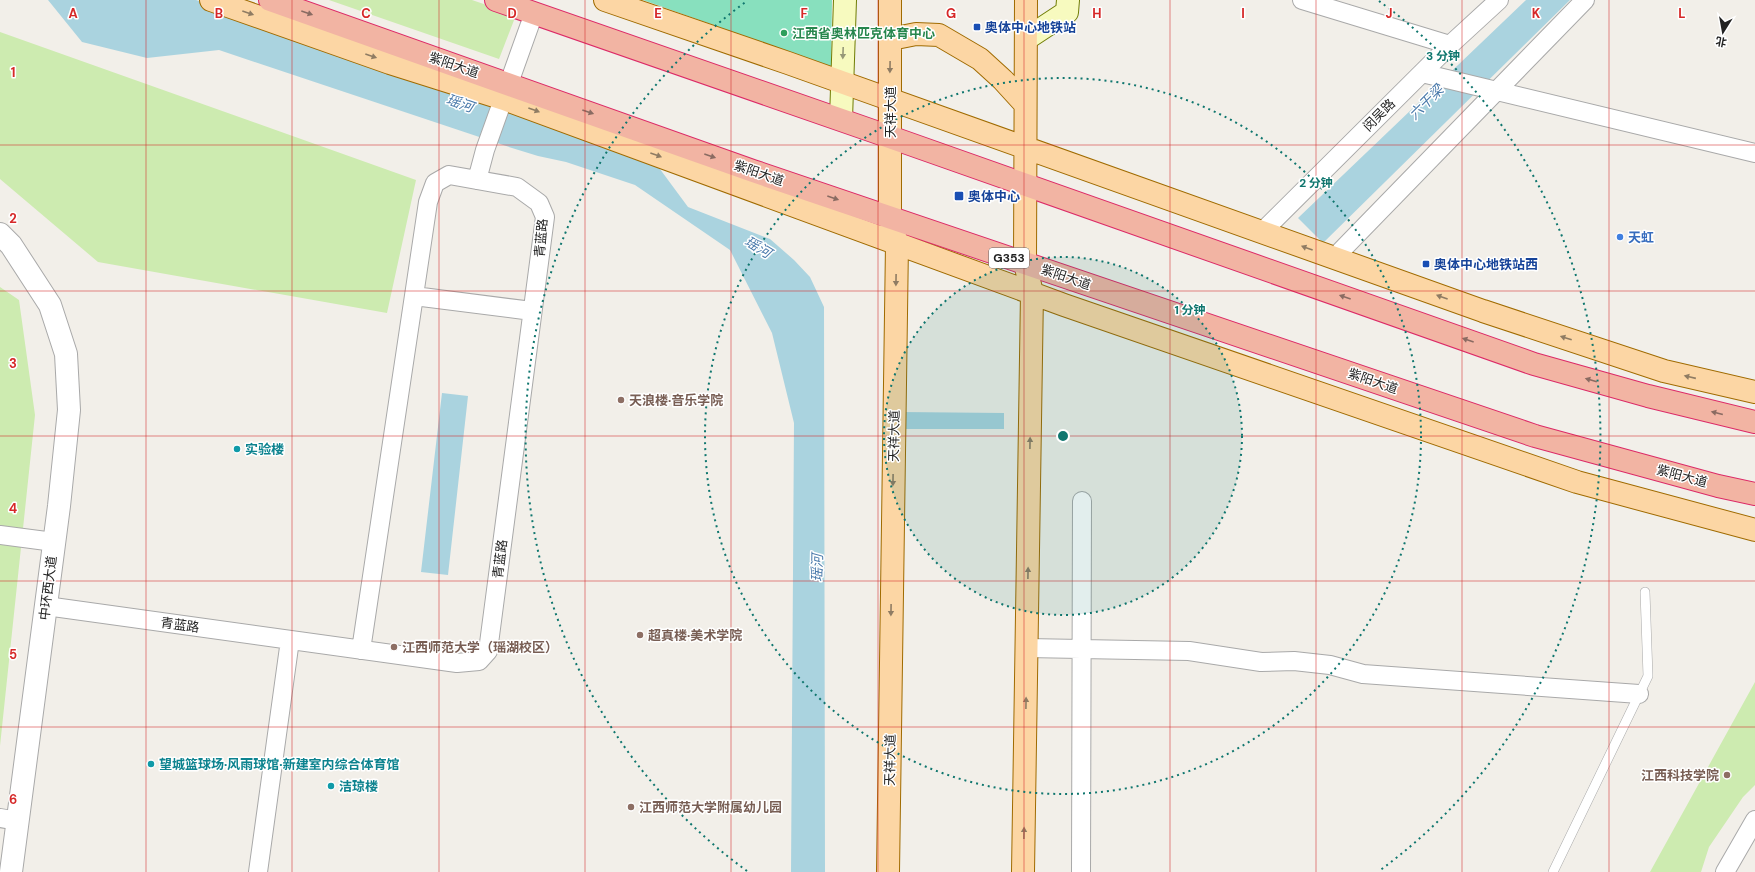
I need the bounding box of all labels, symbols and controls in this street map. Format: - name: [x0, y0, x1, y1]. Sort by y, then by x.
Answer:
- text: A: [68, 5, 78, 22]
- text: B: [215, 5, 223, 22]
- text: C: [361, 5, 371, 22]
- text: D: [507, 5, 517, 22]
- text: E: [654, 5, 662, 22]
- text: F: [800, 5, 808, 22]
- text: G: [946, 5, 956, 22]
- text: H: [1092, 5, 1102, 22]
- text: I: [1241, 5, 1245, 22]
- text: J: [1385, 5, 1393, 22]
- text: K: [1532, 5, 1541, 22]
- text: L: [1678, 5, 1686, 22]
- one-way arrow: [243, 10, 255, 16]
- one-way arrow: [301, 10, 313, 16]
- north arrow: [1703, 12, 1743, 52]
- place label: 奥体中心地铁站: [985, 19, 1076, 36]
- marker: 奥体中心地铁站: [972, 22, 982, 32]
- place label: 江西省奥林匹克体育中心: [792, 25, 935, 42]
- marker: 江西省奥林匹克体育中心: [779, 28, 789, 38]
- text: 北: [1714, 34, 1728, 50]
- one-way arrow: [840, 47, 846, 60]
- street label: 紫阳大道: [427, 48, 481, 82]
- text: 3 分钟: [1426, 48, 1460, 64]
- one-way arrow: [365, 53, 377, 59]
- one-way arrow: [887, 61, 893, 74]
- text: 1: [11, 64, 15, 81]
- water label: 六干梁: [1405, 79, 1449, 123]
- street label: 天祥大道: [882, 86, 899, 138]
- water label: 瑶河: [444, 90, 479, 117]
- street label: 闵吴路: [1359, 95, 1399, 135]
- one-way arrow: [529, 108, 541, 114]
- one-way arrow: [582, 110, 594, 116]
- one-way arrow: [650, 153, 662, 159]
- one-way arrow: [705, 153, 717, 159]
- street label: 紫阳大道: [732, 156, 786, 190]
- text: 2 分钟: [1299, 175, 1333, 191]
- place label: 奥体中心: [968, 188, 1020, 205]
- marker: 奥体中心: [953, 190, 965, 202]
- one-way arrow: [828, 195, 840, 201]
- text: 2: [9, 210, 17, 227]
- street label: 青蓝路: [531, 218, 551, 258]
- place label: 天虹: [1628, 229, 1654, 246]
- water label: 瑶河: [741, 232, 777, 263]
- marker: 天虹: [1615, 232, 1625, 242]
- one-way arrow: [1300, 245, 1312, 251]
- road number: G353: [989, 248, 1029, 268]
- place label: 奥体中心地铁站西: [1434, 256, 1538, 273]
- marker: 奥体中心地铁站西: [1421, 259, 1431, 269]
- street label: 紫阳大道: [1039, 260, 1093, 294]
- one-way arrow: [893, 274, 900, 286]
- one-way arrow: [1339, 294, 1351, 300]
- one-way arrow: [1436, 294, 1448, 300]
- text: 1 分钟: [1174, 302, 1206, 318]
- one-way arrow: [1559, 335, 1571, 341]
- one-way arrow: [1461, 337, 1473, 343]
- text: 3: [9, 355, 17, 372]
- street label: 紫阳大道: [1346, 364, 1400, 398]
- one-way arrow: [1684, 373, 1696, 379]
- one-way arrow: [1585, 377, 1597, 383]
- place label: 天浪楼·音乐学院: [629, 392, 723, 409]
- marker: 天浪楼·音乐学院: [616, 395, 626, 405]
- street label: 天祥大道: [885, 410, 903, 462]
- one-way arrow: [1711, 410, 1723, 416]
- centre of rings: [1056, 429, 1070, 443]
- one-way arrow: [1026, 437, 1033, 449]
- place label: 实验楼: [245, 441, 284, 458]
- marker: 实验楼: [232, 444, 242, 454]
- street label: 紫阳大道: [1655, 461, 1709, 491]
- one-way arrow: [890, 474, 897, 486]
- text: 4: [9, 500, 17, 517]
- street label: 青蓝路: [489, 539, 511, 579]
- water label: 瑶河: [808, 551, 826, 582]
- street label: 中环西大道: [36, 555, 60, 621]
- one-way arrow: [1025, 566, 1031, 579]
- one-way arrow: [888, 604, 895, 616]
- street label: 青蓝路: [159, 614, 201, 636]
- place label: 超真楼·美术学院: [648, 627, 742, 644]
- marker: 超真楼·美术学院: [635, 630, 645, 640]
- place label: 江西师范大学（瑶湖校区）: [402, 639, 558, 656]
- marker: 江西师范大学（瑶湖校区）: [389, 642, 399, 652]
- text: 5: [9, 646, 17, 663]
- one-way arrow: [1023, 696, 1029, 709]
- street label: 天祥大道: [881, 734, 899, 786]
- place label: 望城篮球场·风雨球馆·新建室内综合体育馆: [159, 756, 400, 773]
- marker: 望城篮球场·风雨球馆·新建室内综合体育馆: [146, 759, 156, 769]
- place label: 江西科技学院: [1641, 767, 1719, 784]
- marker: 江西科技学院: [1722, 770, 1732, 780]
- place label: 洁琼楼: [339, 778, 378, 795]
- marker: 洁琼楼: [326, 781, 336, 791]
- text: 6: [9, 791, 17, 808]
- place label: 江西师范大学附属幼儿园: [639, 799, 782, 816]
- marker: 江西师范大学附属幼儿园: [626, 802, 636, 812]
- one-way arrow: [1021, 826, 1027, 839]

